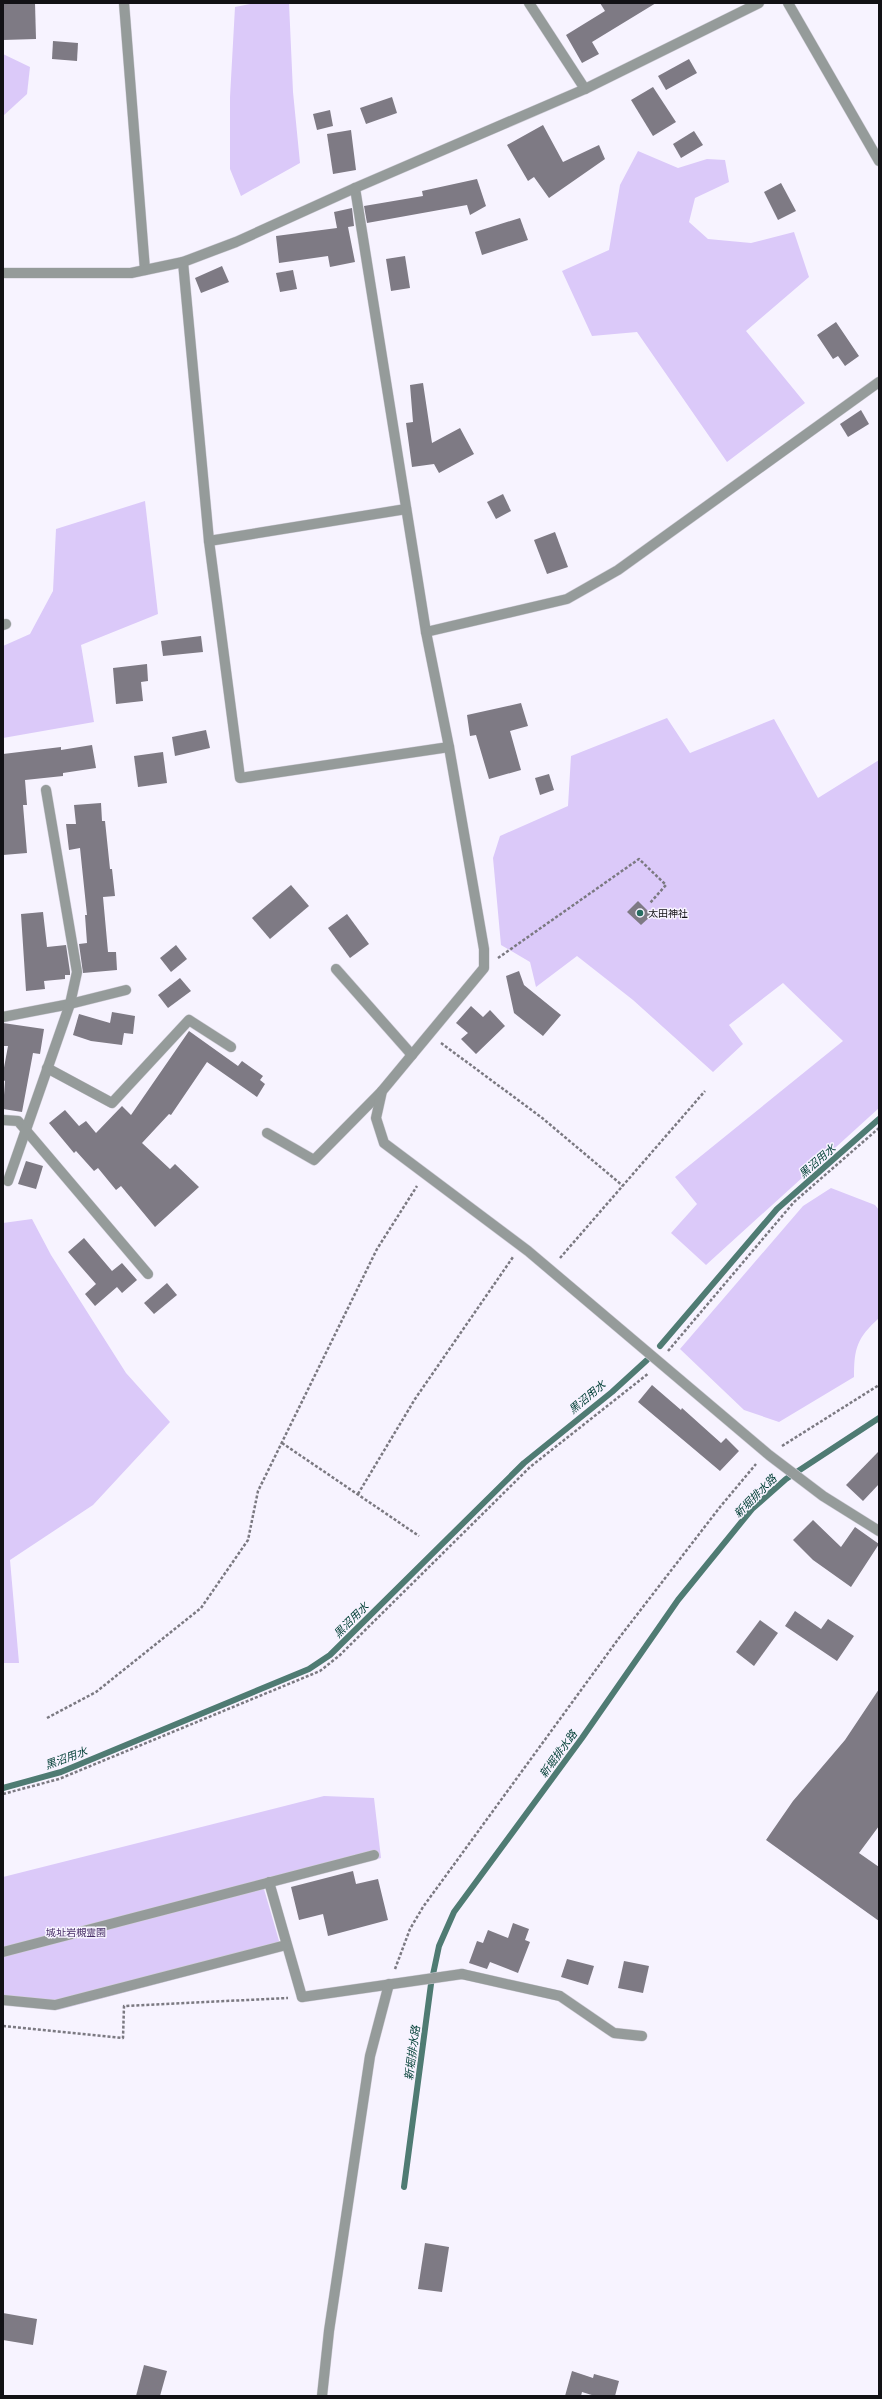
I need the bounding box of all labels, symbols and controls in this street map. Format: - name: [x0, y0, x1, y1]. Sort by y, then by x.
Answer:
- marker: 太田神社: [635, 908, 645, 918]
- place label: 太田神社: [648, 908, 688, 920]
- water label: 黒沼用水: [796, 1141, 839, 1181]
- water label: 黒沼用水: [566, 1378, 609, 1417]
- water label: 新堀排水路: [731, 1472, 780, 1520]
- water label: 黒沼用水: [331, 1599, 372, 1641]
- water label: 新堀排水路: [537, 1727, 580, 1780]
- water label: 黒沼用水: [43, 1744, 90, 1772]
- park label: 城址岩槻霊園: [46, 1927, 106, 1939]
- water label: 新堀排水路: [402, 2024, 423, 2081]

